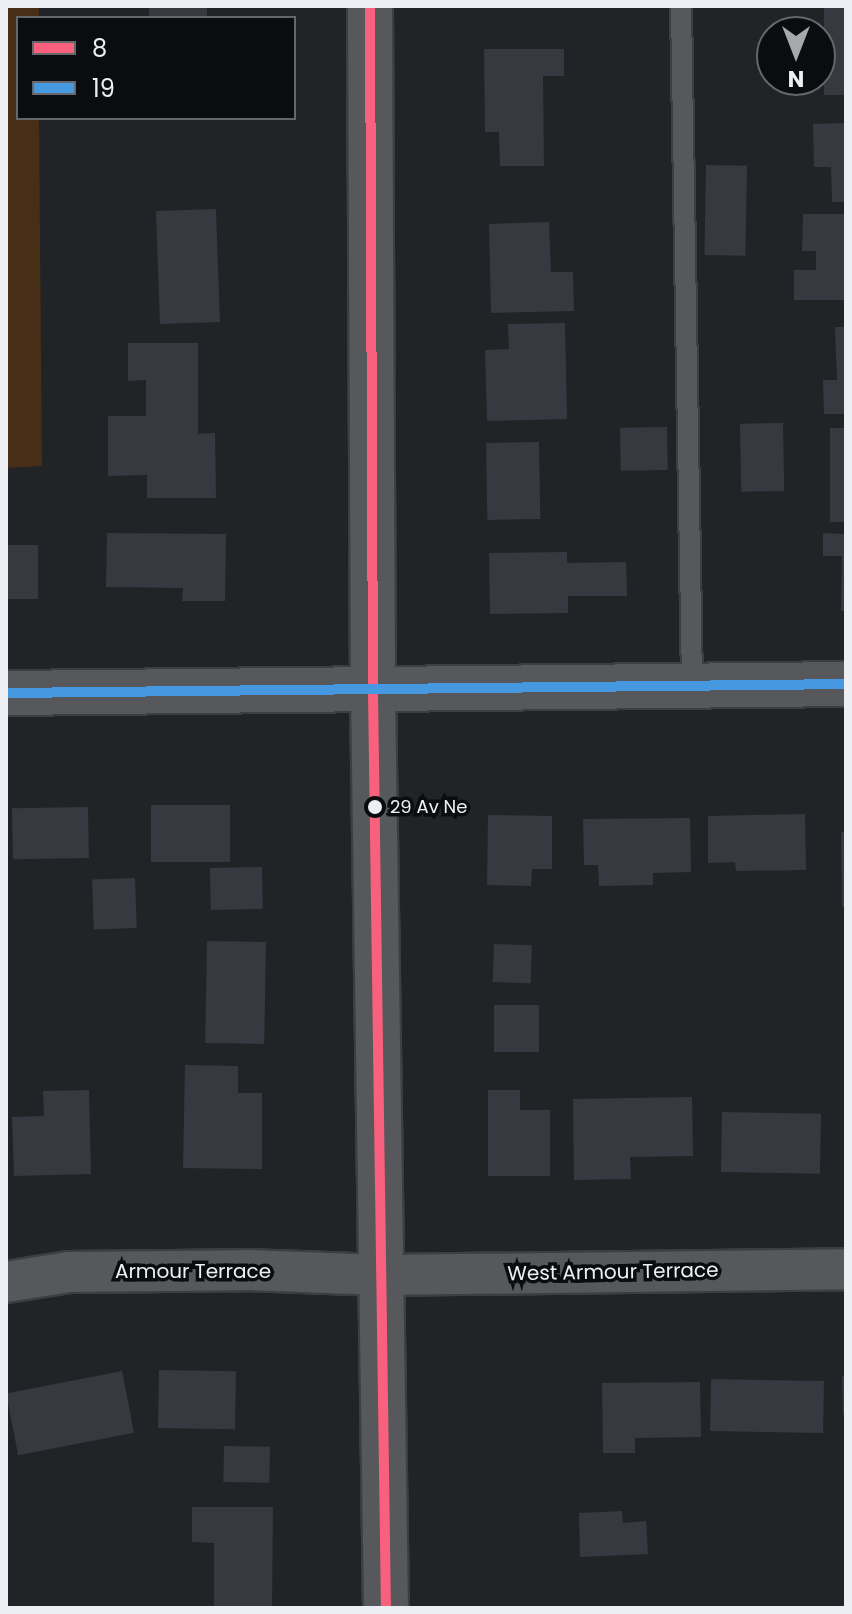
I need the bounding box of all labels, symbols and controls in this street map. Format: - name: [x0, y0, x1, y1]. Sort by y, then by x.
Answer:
- legend: [16, 16, 296, 120]
- north arrow: [756, 16, 836, 96]
- text: 8: [92, 32, 107, 65]
- text: N: [788, 63, 804, 94]
- text: 19: [92, 72, 115, 105]
- place label: 29 Av Ne: [390, 796, 467, 818]
- marker: 29 Av Ne: [367, 799, 383, 815]
- street label: West Armour Terrace: [507, 1258, 719, 1286]
- street label: Armour Terrace: [115, 1259, 271, 1283]

